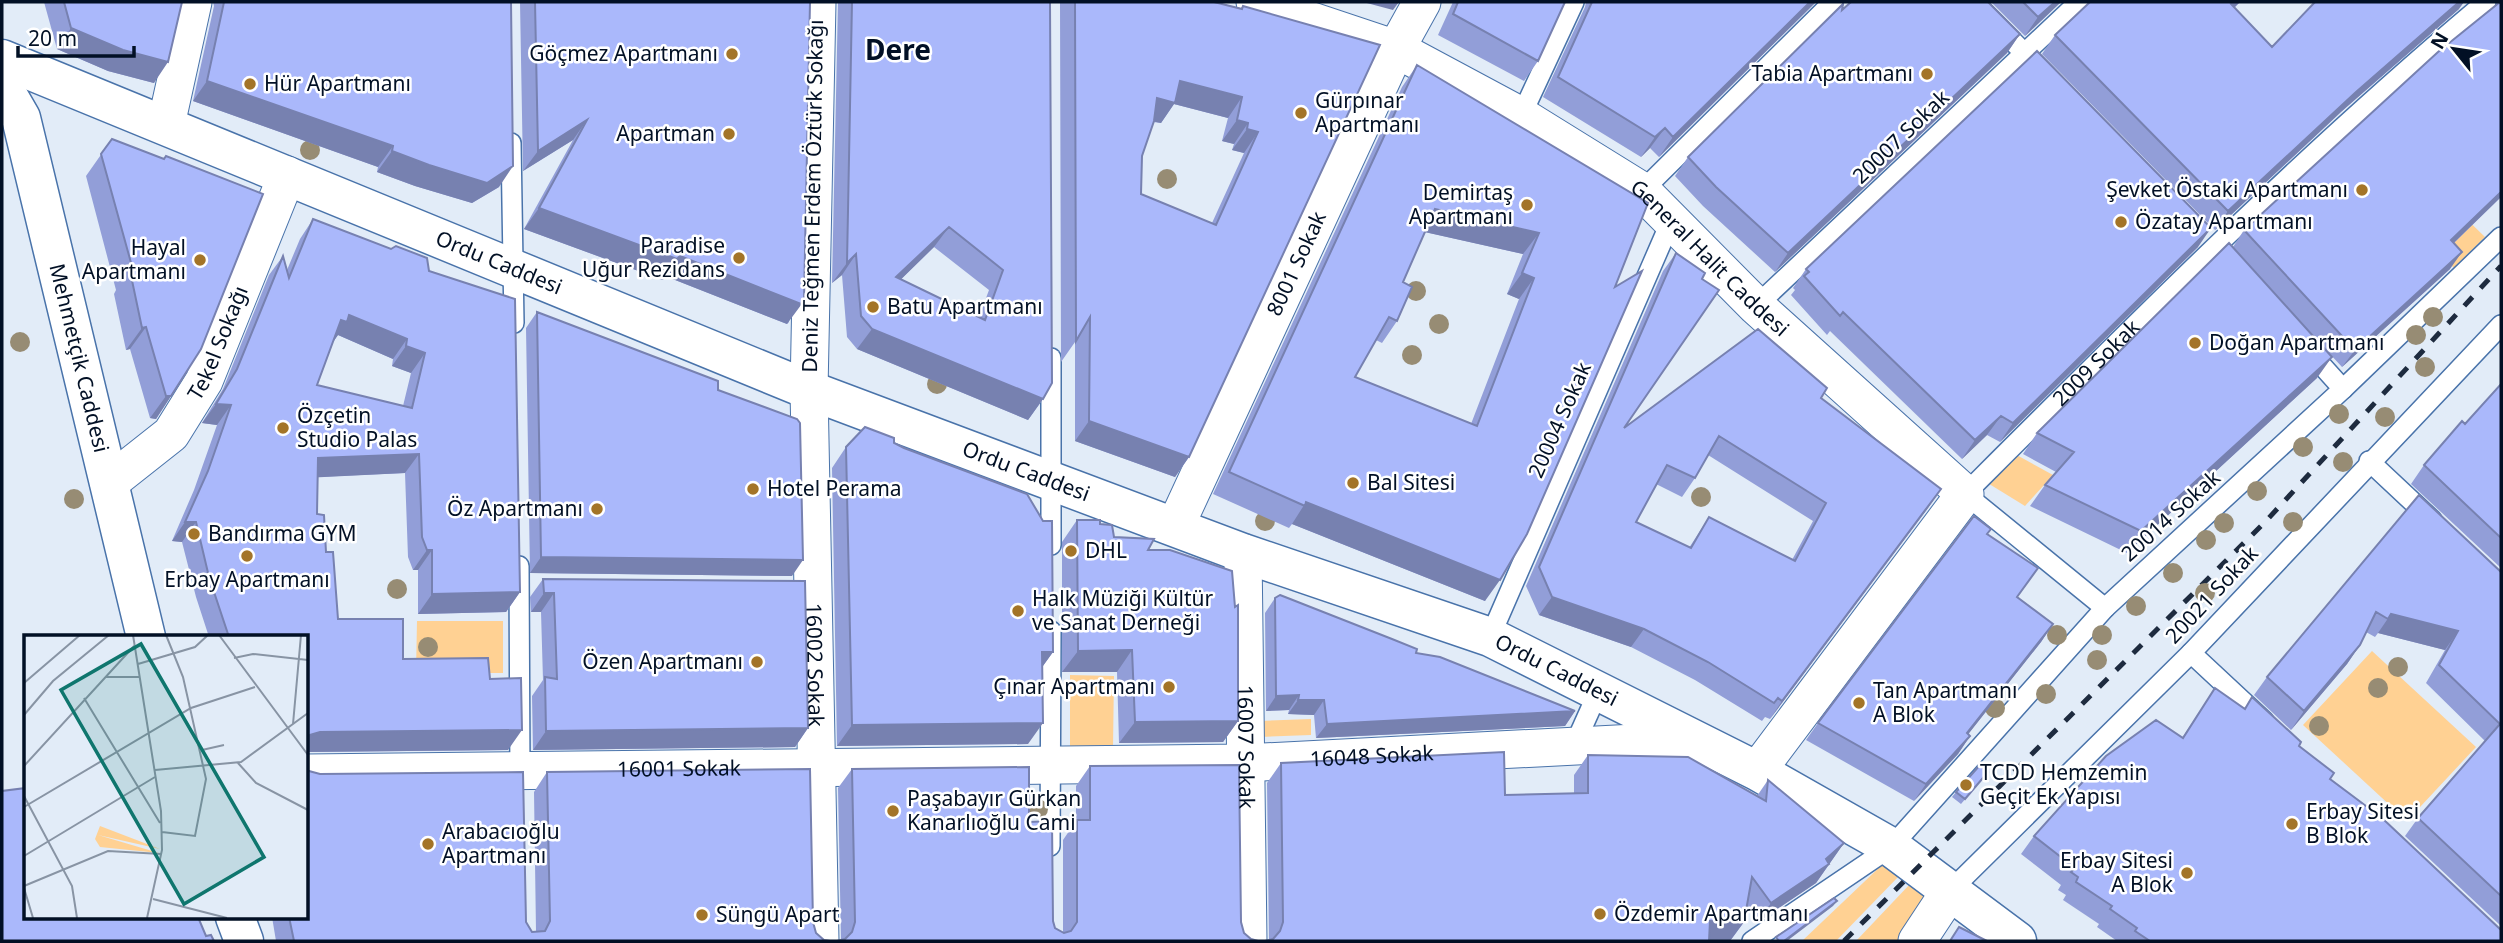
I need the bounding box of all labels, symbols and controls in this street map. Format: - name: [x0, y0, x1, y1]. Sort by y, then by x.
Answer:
- scale bar: [18, 14, 133, 58]
- north arrow: [2419, 14, 2489, 84]
- street label: Deniz Teğmen Erdem Öztürk Sokağı: [795, 19, 829, 373]
- text: 20 m: [28, 24, 77, 52]
- text: N: [2424, 27, 2454, 54]
- district label: Dere: [865, 30, 931, 68]
- place label: Göçmez Apartmanı: [529, 39, 718, 67]
- marker: Göçmez Apartmanı: [724, 46, 740, 62]
- place label: Tabia Apartmanı: [1751, 59, 1913, 87]
- marker: Tabia Apartmanı: [1919, 66, 1935, 82]
- place label: Hür Apartmanı: [264, 69, 411, 97]
- marker: Hür Apartmanı: [242, 76, 258, 92]
- street label: 20007 Sokak: [1846, 83, 1955, 189]
- place label: Gürpınar Apartmanı: [1315, 86, 1419, 138]
- marker: Gürpınar Apartmanı: [1293, 105, 1309, 121]
- place label: Apartman: [616, 119, 715, 147]
- marker: Apartman: [721, 126, 737, 142]
- street label: General Halit Caddesi: [1626, 172, 1795, 342]
- place label: Şevket Östaki Apartmanı: [2106, 175, 2348, 203]
- place label: Demirtaş Apartmanı: [1409, 178, 1513, 230]
- marker: Şevket Östaki Apartmanı: [2354, 182, 2370, 198]
- marker: Demirtaş Apartmanı: [1519, 197, 1535, 213]
- street label: 8001 Sokak: [1260, 206, 1332, 320]
- place label: Özatay Apartmanı: [2135, 207, 2313, 235]
- marker: Özatay Apartmanı: [2113, 214, 2129, 230]
- street label: Ordu Caddesi: [432, 223, 567, 300]
- place label: Paradise Uğur Rezidans: [582, 231, 725, 283]
- place label: Hayal Apartmanı: [82, 233, 186, 285]
- marker: Paradise Uğur Rezidans: [731, 250, 747, 266]
- marker: Hayal Apartmanı: [192, 252, 208, 268]
- street label: Mehmetçik Caddesi: [44, 261, 116, 455]
- street label: Tekel Sokağı: [181, 281, 254, 405]
- place label: Batu Apartmanı: [887, 292, 1043, 320]
- marker: Batu Apartmanı: [865, 299, 881, 315]
- street label: 2009 Sokak: [2046, 312, 2146, 412]
- place label: Doğan Apartmanı: [2209, 328, 2384, 356]
- marker: Doğan Apartmanı: [2187, 335, 2203, 351]
- street label: 20004 Sokak: [1521, 357, 1597, 482]
- place label: Özçetin Studio Palas: [297, 401, 417, 453]
- marker: Özçetin Studio Palas: [275, 420, 291, 436]
- street label: Ordu Caddesi: [959, 434, 1094, 507]
- street label: 20014 Sokak: [2115, 463, 2226, 567]
- place label: Bal Sitesi: [1367, 468, 1455, 496]
- place label: Hotel Perama: [767, 474, 902, 502]
- marker: Bal Sitesi: [1345, 475, 1361, 491]
- marker: Hotel Perama: [745, 481, 761, 497]
- place label: Öz Apartmanı: [447, 494, 583, 522]
- marker: Öz Apartmanı: [589, 501, 605, 517]
- place label: Bandırma GYM: [208, 519, 357, 547]
- marker: Bandırma GYM: [186, 526, 202, 542]
- place label: DHL: [1085, 536, 1127, 564]
- street label: 20021 Sokak: [2159, 539, 2264, 649]
- marker: DHL: [1063, 543, 1079, 559]
- marker: Erbay Apartmanı: [239, 548, 255, 564]
- place label: Erbay Apartmanı: [164, 565, 330, 593]
- place label: Halk Müziği Kültür ve Sanat Derneği: [1032, 584, 1213, 636]
- street label: 16002 Sokak: [800, 603, 831, 728]
- marker: Halk Müziği Kültür ve Sanat Derneği: [1010, 603, 1026, 619]
- street label: Ordu Caddesi: [1491, 627, 1623, 712]
- inset map: [24, 635, 308, 918]
- place label: Özen Apartmanı: [582, 647, 743, 675]
- marker: Özen Apartmanı: [749, 654, 765, 670]
- place label: Çınar Apartmanı: [993, 672, 1155, 700]
- place label: Tan Apartmanı A Blok: [1873, 676, 2017, 728]
- marker: Çınar Apartmanı: [1161, 679, 1177, 695]
- street label: 16007 Sokak: [1232, 685, 1261, 810]
- marker: Tan Apartmanı A Blok: [1851, 695, 1867, 711]
- street label: 16048 Sokak: [1309, 738, 1435, 773]
- street label: 16001 Sokak: [617, 753, 742, 783]
- place label: TCDD Hemzemin Geçit Ek Yapısı: [1980, 758, 2147, 810]
- marker: TCDD Hemzemin Geçit Ek Yapısı: [1958, 777, 1974, 793]
- place label: Paşabayır Gürkan Kanarlıoğlu Cami: [907, 784, 1081, 836]
- place label: Erbay Sitesi B Blok: [2306, 797, 2419, 849]
- marker: Paşabayır Gürkan Kanarlıoğlu Cami: [885, 803, 901, 819]
- marker: Erbay Sitesi B Blok: [2284, 816, 2300, 832]
- place label: Arabacıoğlu Apartmanı: [442, 817, 560, 869]
- marker: Arabacıoğlu Apartmanı: [420, 836, 436, 852]
- place label: Erbay Sitesi A Blok: [2060, 846, 2174, 898]
- marker: Erbay Sitesi A Blok: [2179, 865, 2195, 881]
- place label: Özdemir Apartmanı: [1614, 899, 1808, 927]
- place label: Süngü Apart: [716, 900, 840, 928]
- marker: Özdemir Apartmanı: [1592, 906, 1608, 922]
- marker: Süngü Apart: [694, 907, 710, 923]

